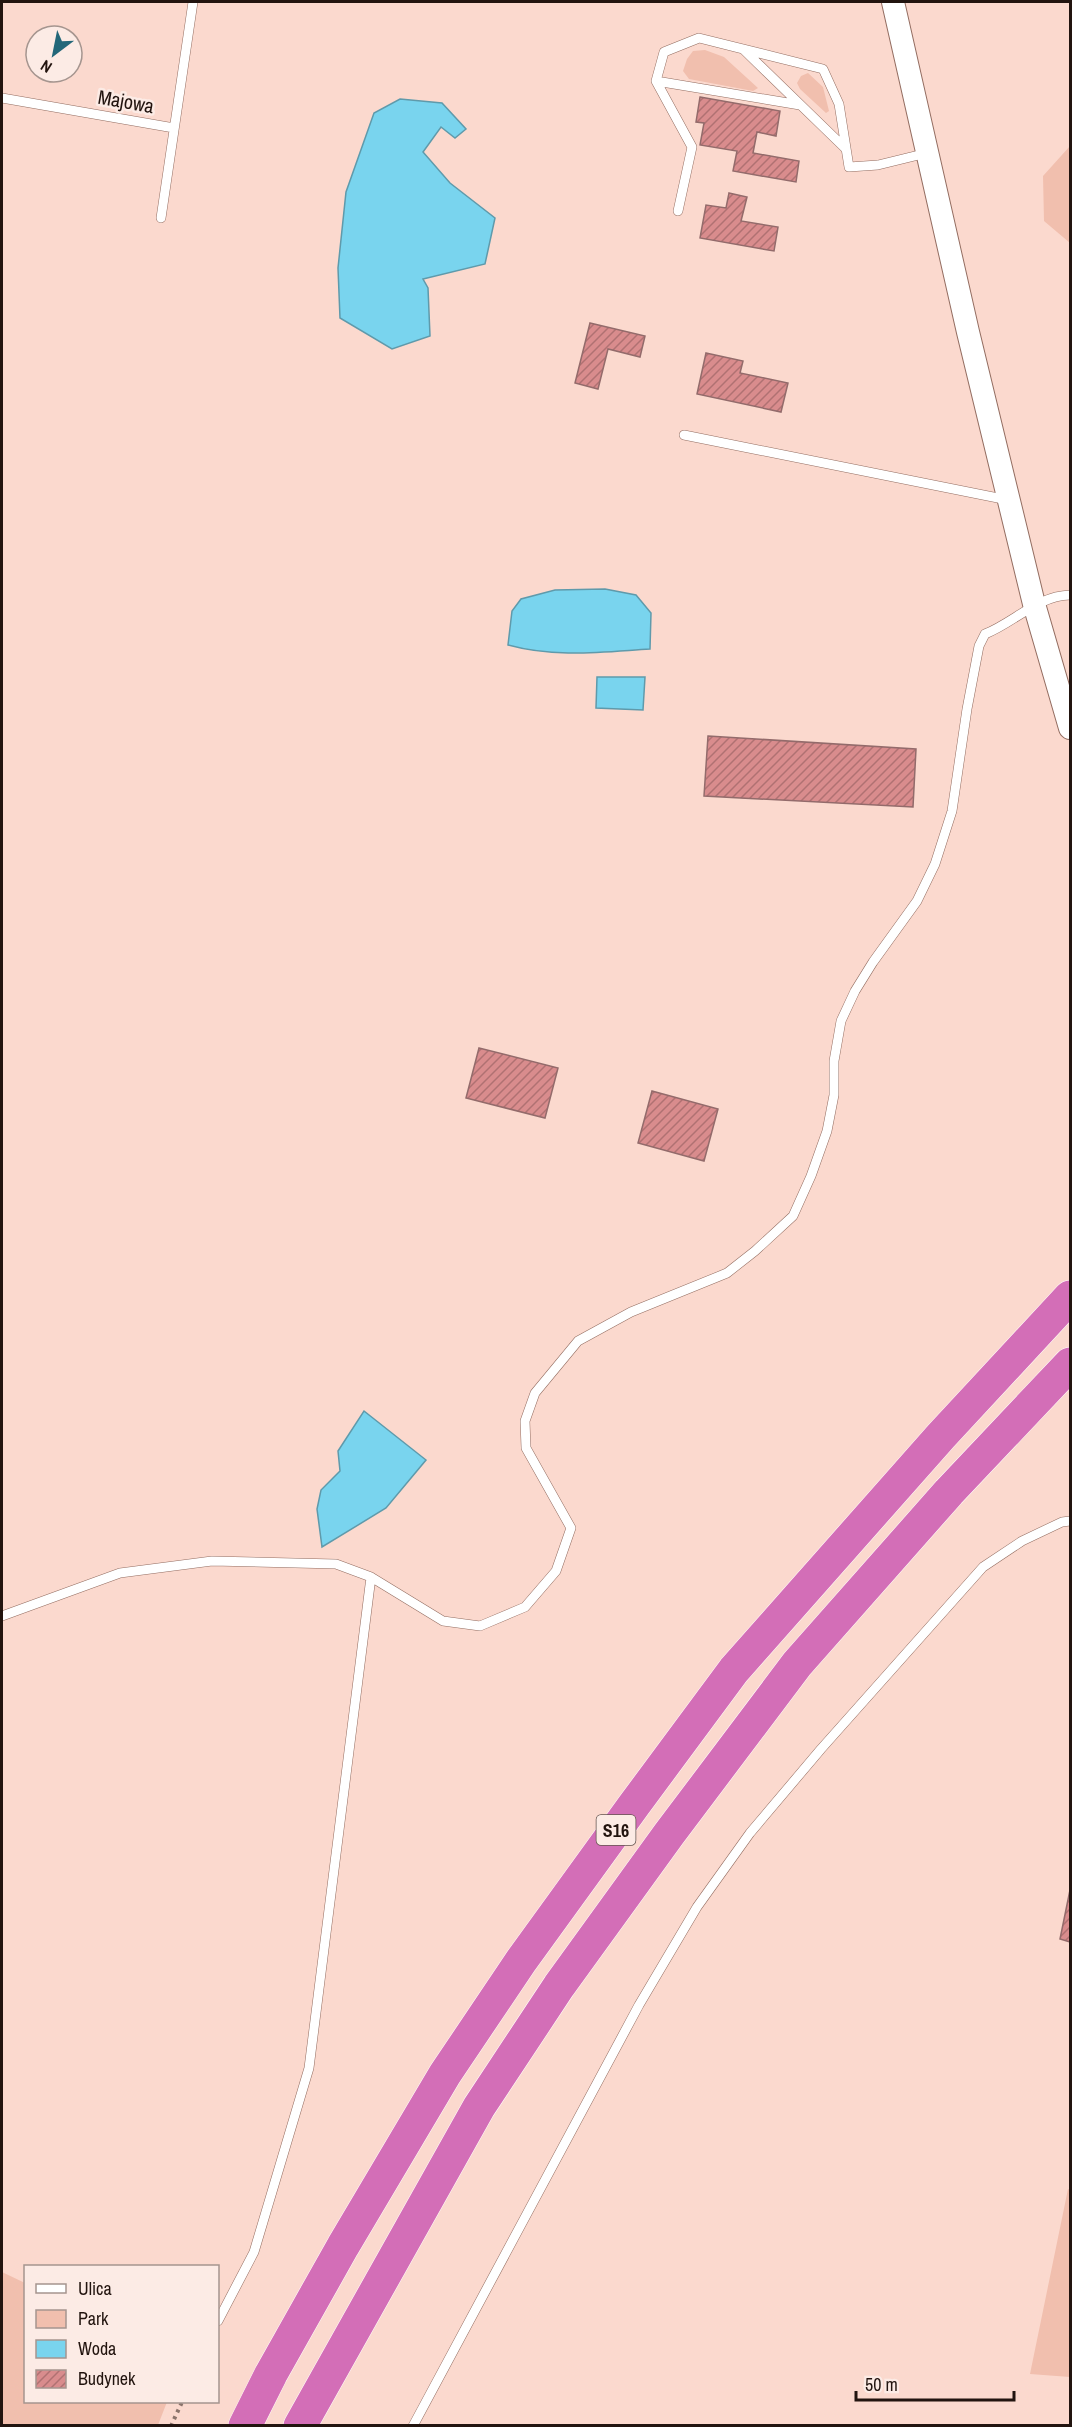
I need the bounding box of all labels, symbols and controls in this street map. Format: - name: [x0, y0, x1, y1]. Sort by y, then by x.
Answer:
- north arrow: [24, 24, 84, 84]
- text: N: [36, 55, 56, 79]
- street label: Majowa: [96, 83, 156, 119]
- road number: S16: [596, 1815, 636, 1845]
- legend: [24, 2265, 219, 2403]
- text: Ulica: [78, 2276, 112, 2301]
- text: Park: [78, 2306, 109, 2331]
- text: Woda: [78, 2336, 116, 2361]
- scale bar: [856, 2364, 1014, 2402]
- text: Budynek: [78, 2366, 136, 2391]
- text: 50 m: [865, 2372, 898, 2397]

